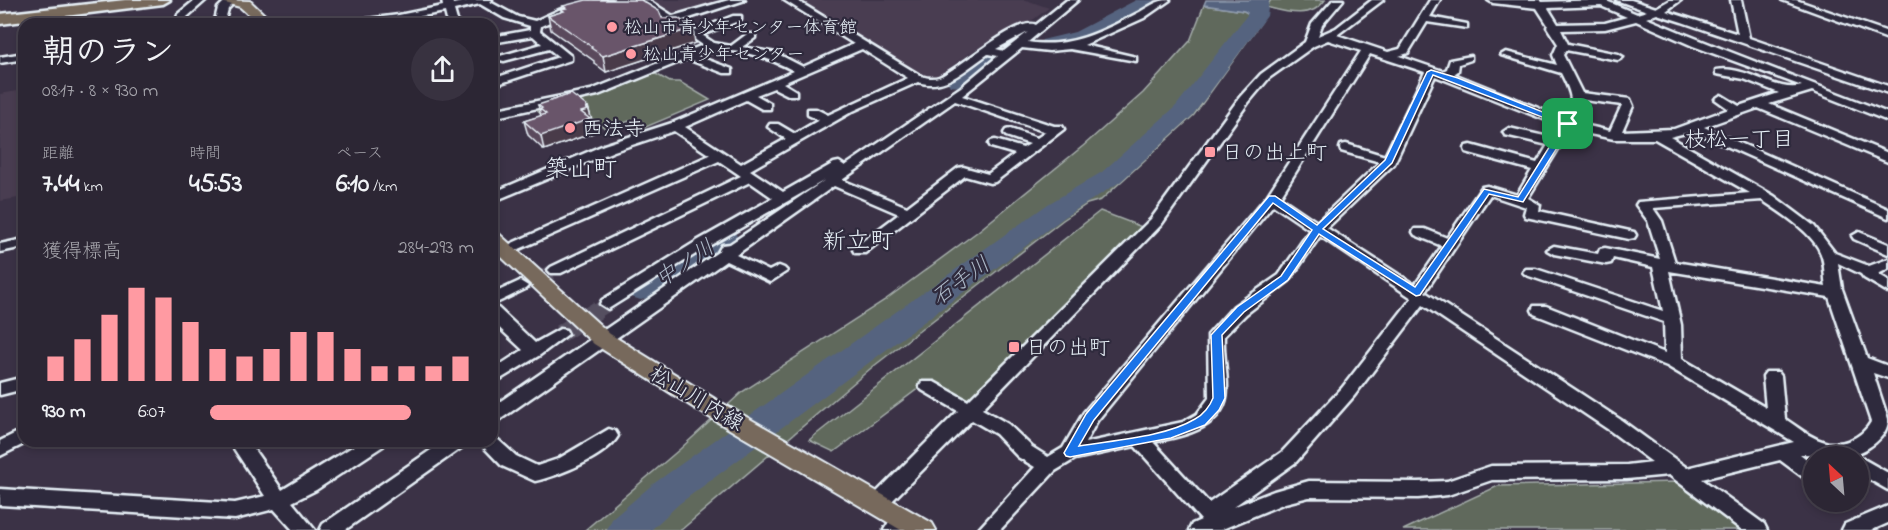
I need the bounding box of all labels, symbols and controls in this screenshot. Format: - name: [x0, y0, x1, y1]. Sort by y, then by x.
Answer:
- place label: 松山市青少年センター体育館: [624, 16, 857, 42]
- marker: 松山市青少年センター体育館: [605, 20, 619, 34]
- text: 朝のラン: [42, 30, 174, 78]
- button: share: [411, 38, 474, 101]
- place label: 松山青少年センター: [643, 43, 804, 69]
- marker: 松山青少年センター: [624, 47, 638, 61]
- text: 08:17 · 8 × 930 m: [42, 77, 158, 106]
- pin: [1542, 98, 1593, 149]
- icon: arrive: [1551, 107, 1584, 140]
- place label: 西法寺: [582, 115, 645, 145]
- marker: 西法寺: [563, 121, 577, 135]
- district label: 枝松一丁目: [1684, 125, 1794, 157]
- place label: 日の出上町: [1222, 139, 1327, 169]
- text: 距離: [42, 142, 74, 166]
- text: 時間: [189, 142, 221, 166]
- text: ペース: [336, 142, 383, 166]
- marker: 日の出上町: [1203, 145, 1217, 159]
- district label: 築山町: [545, 153, 617, 188]
- text: 7.44: [42, 166, 79, 204]
- text: 45:53: [189, 166, 242, 204]
- text: 6:10: [336, 166, 369, 204]
- text: km: [79, 175, 103, 199]
- text: /km: [369, 175, 398, 199]
- district label: 新立町: [822, 225, 894, 260]
- water label: 中ノ川: [649, 233, 722, 296]
- text: 284–293 m: [398, 234, 474, 263]
- text: 獲得標高: [42, 238, 122, 267]
- water label: 石手川: [926, 250, 998, 315]
- place label: 日の出町: [1026, 334, 1110, 364]
- marker: 日の出町: [1007, 340, 1021, 354]
- street label: 松山川内線: [643, 360, 749, 440]
- text: 930 m: [42, 398, 85, 427]
- text: 6:07: [138, 398, 165, 427]
- north arrow: [1803, 446, 1869, 512]
- map controls: [1803, 446, 1869, 512]

